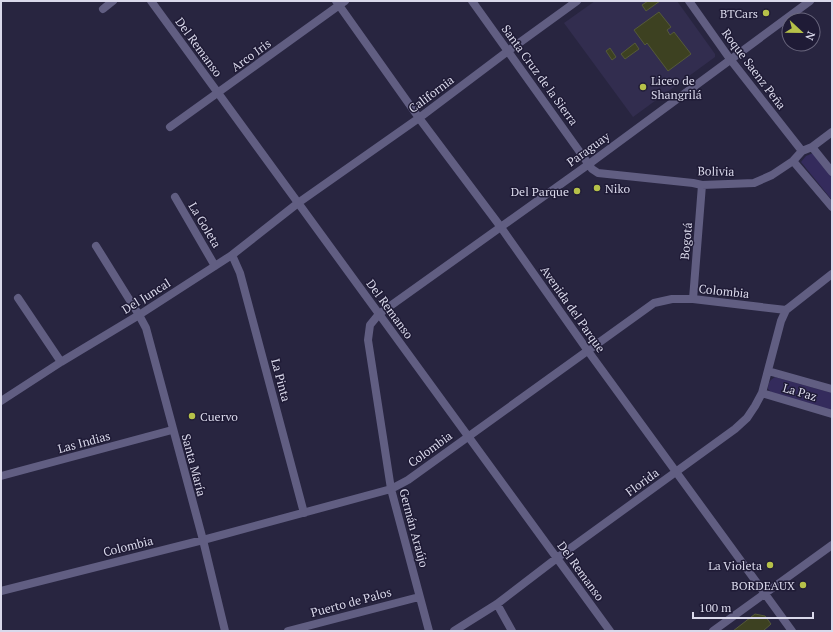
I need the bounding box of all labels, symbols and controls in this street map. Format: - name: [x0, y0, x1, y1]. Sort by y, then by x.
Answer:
- place label: BTCars: [720, 6, 758, 21]
- marker: BTCars: [761, 8, 771, 18]
- north arrow: [781, 12, 821, 52]
- street label: Del Remanso: [172, 14, 226, 80]
- street label: Santa Cruz de la Sierra: [498, 22, 582, 128]
- street label: Roque Saenz Peña: [719, 26, 789, 112]
- text: N: [802, 29, 818, 43]
- street label: Arco Iris: [228, 36, 274, 74]
- street label: California: [405, 72, 457, 116]
- place label: Liceo de Shangrilá: [651, 73, 702, 102]
- marker: Liceo de Shangrilá: [638, 82, 648, 92]
- street label: Paraguay: [564, 128, 613, 170]
- street label: Bolivia: [697, 163, 735, 179]
- place label: Niko: [605, 181, 630, 196]
- marker: Niko: [592, 183, 602, 193]
- place label: Del Parque: [511, 184, 569, 199]
- marker: Del Parque: [572, 186, 582, 196]
- street label: La Goleta: [186, 199, 224, 251]
- street label: Bogotá: [677, 222, 695, 260]
- street label: Avenida del Parque: [538, 263, 608, 355]
- street label: Del Juncal: [119, 275, 173, 317]
- street label: Del Remanso: [363, 276, 417, 342]
- street label: Colombia: [698, 281, 750, 301]
- street label: La Pinta: [268, 357, 294, 403]
- street label: La Paz: [781, 380, 819, 404]
- place label: Cuervo: [200, 409, 238, 424]
- marker: Cuervo: [187, 411, 197, 421]
- street label: Las Indias: [56, 428, 112, 456]
- street label: Colombia: [405, 428, 455, 470]
- street label: Santa María: [178, 432, 210, 498]
- street label: Florida: [622, 465, 662, 499]
- street label: Germán Araújo: [396, 487, 432, 569]
- street label: Colombia: [101, 533, 155, 559]
- street label: Del Remanso: [554, 538, 608, 604]
- place label: La Violeta: [708, 558, 762, 573]
- marker: La Violeta: [765, 560, 775, 570]
- place label: BORDEAUX: [731, 578, 795, 593]
- marker: BORDEAUX: [798, 580, 808, 590]
- street label: Puerto de Palos: [309, 584, 393, 620]
- scale bar: [693, 594, 813, 620]
- text: 100 m: [699, 600, 732, 615]

